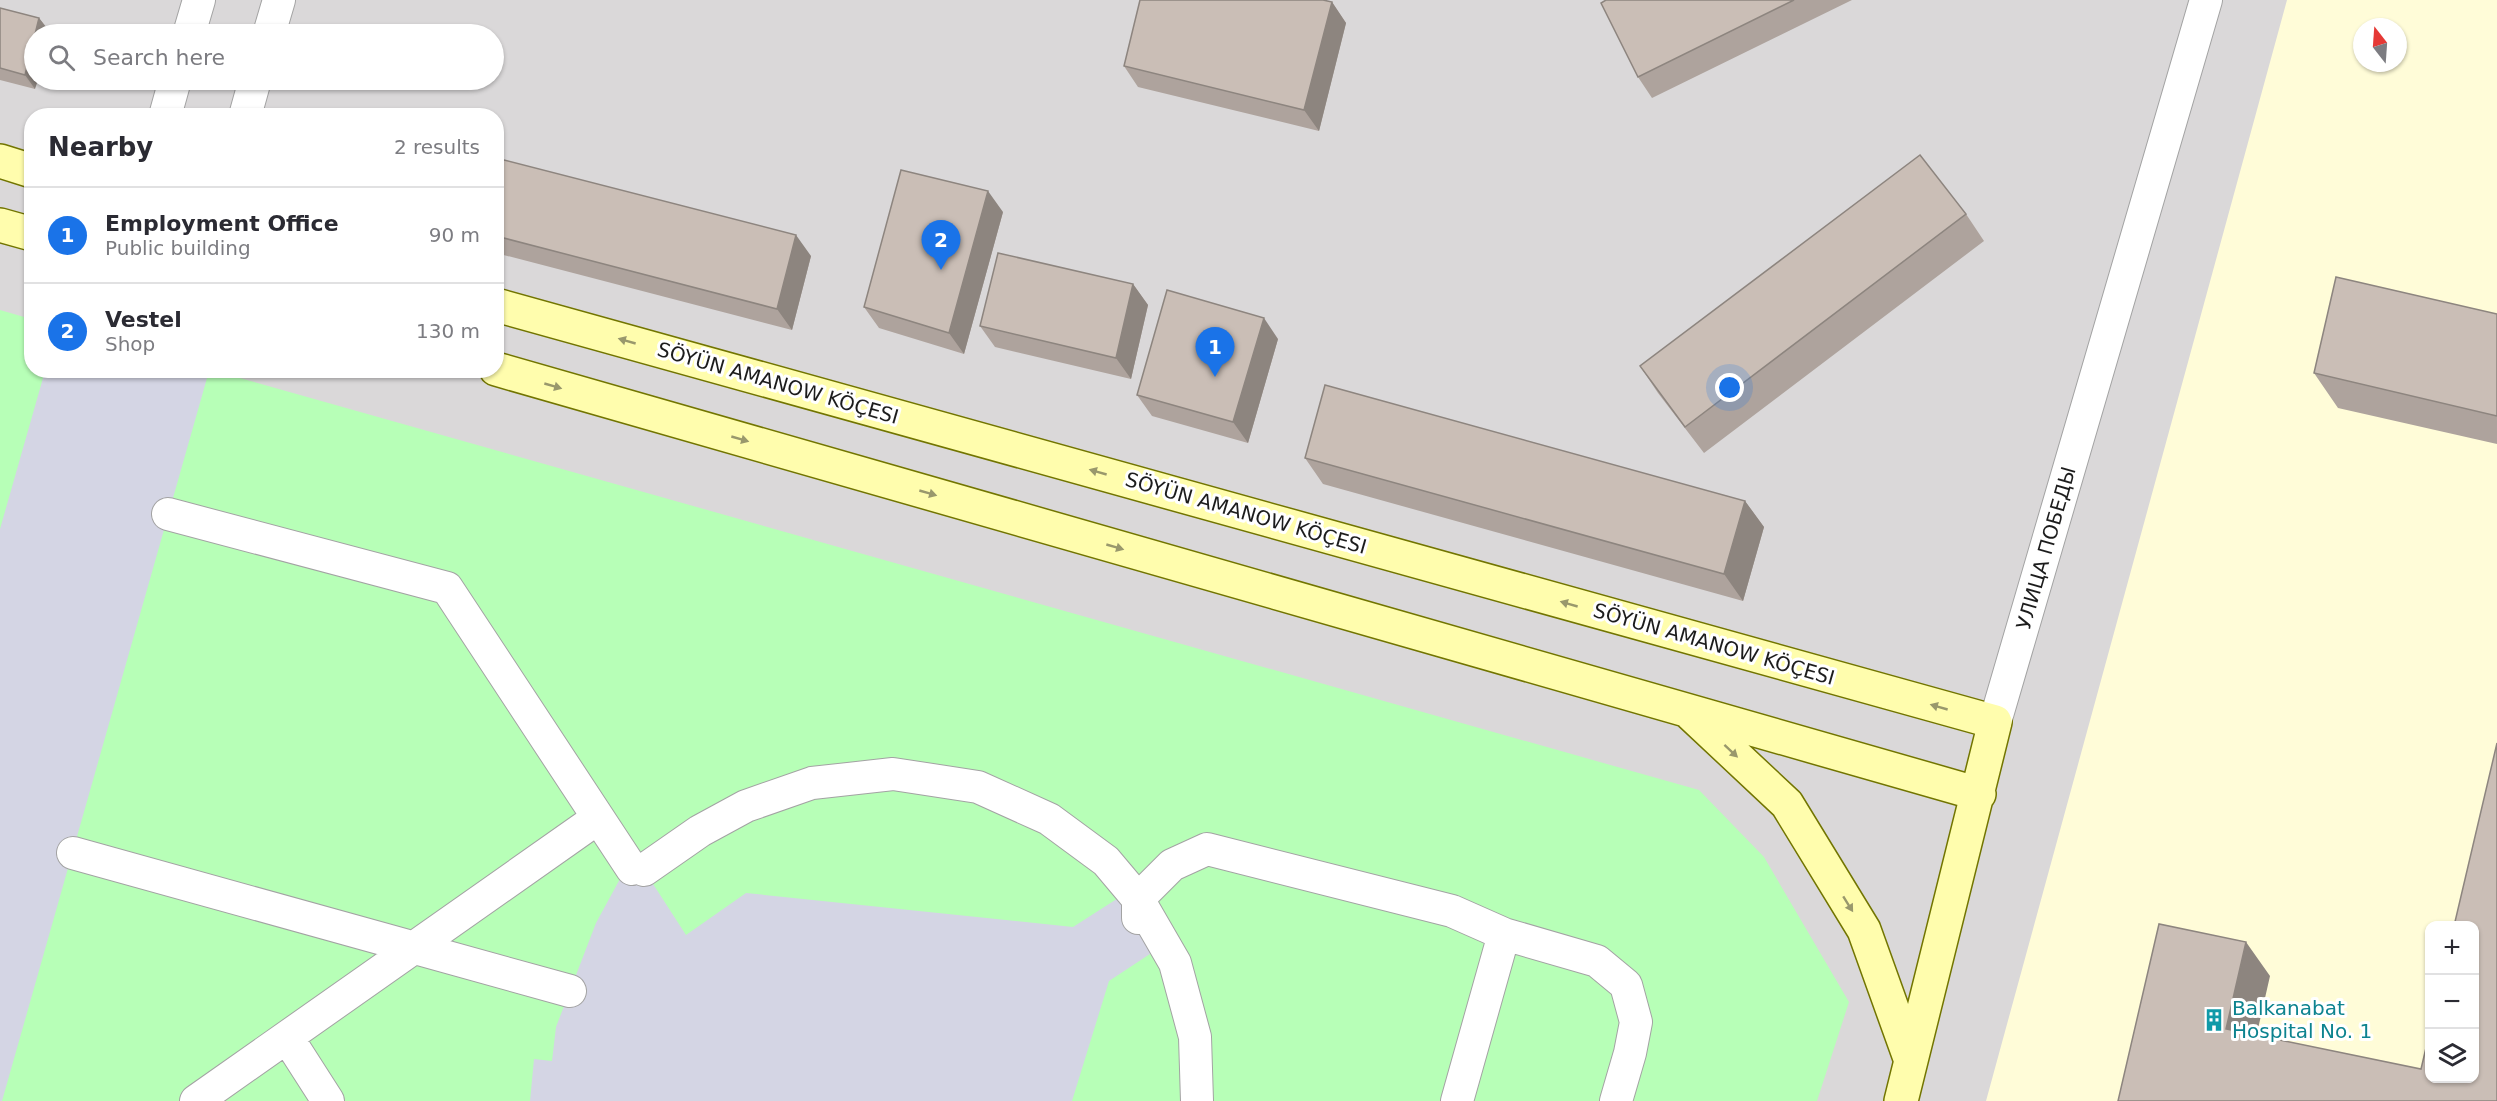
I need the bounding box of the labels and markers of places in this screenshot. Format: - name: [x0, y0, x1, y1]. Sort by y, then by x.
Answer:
- pin: 2: [922, 220, 960, 270]
- pin: 1: [1196, 328, 1234, 377]
- place label: Balkanabat Hospital No. 1: [2232, 996, 2372, 1043]
- building icon: Balkanabat Hospital No. 1: [2201, 1007, 2227, 1033]

